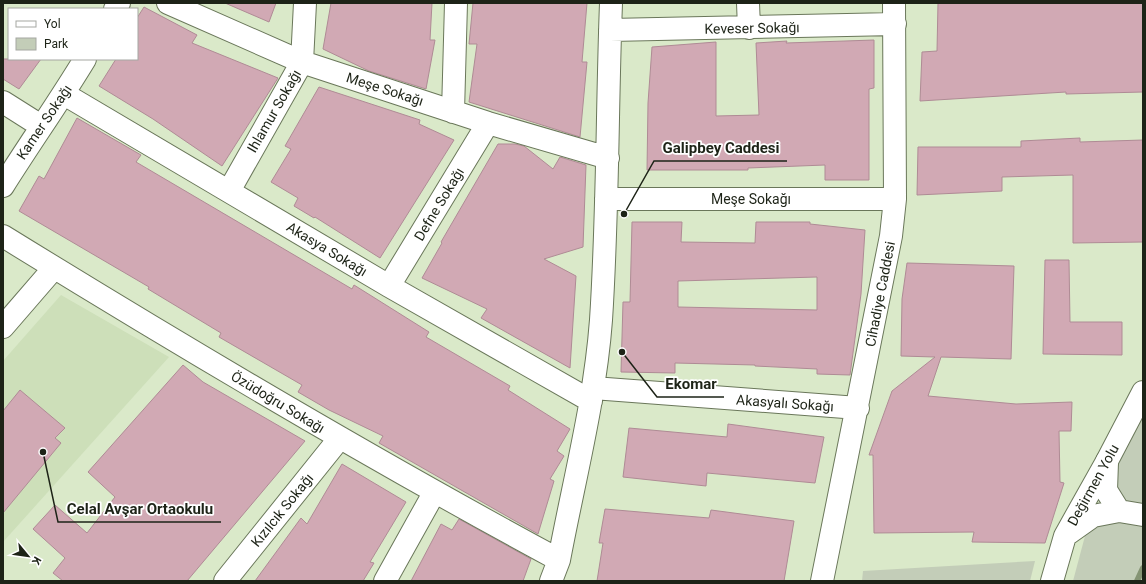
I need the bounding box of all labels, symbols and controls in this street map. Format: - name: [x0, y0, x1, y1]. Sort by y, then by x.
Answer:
- legend: [8, 8, 138, 60]
- text: Yol: [44, 17, 61, 31]
- street label: Keveser Sokağı: [704, 19, 800, 37]
- text: Park: [44, 37, 69, 51]
- street label: Ihlamur Sokağı: [244, 67, 304, 155]
- street label: Meşe Sokağı: [344, 69, 426, 109]
- street label: Kamer Sokağı: [13, 82, 75, 162]
- callout: Galipbey Caddesi: [654, 134, 787, 161]
- text: Galipbey Caddesi: [663, 139, 779, 157]
- street label: Defne Sokağı: [411, 165, 467, 243]
- street label: Meşe Sokağı: [711, 191, 791, 207]
- street label: Akasya Sokağı: [284, 219, 370, 279]
- street label: Cihadiye Caddesi: [862, 240, 898, 348]
- street label: Özüdoğru Sokağı: [228, 368, 328, 436]
- callout: Ekomar: [657, 370, 724, 397]
- text: Ekomar: [665, 375, 717, 393]
- street label: Akasyalı Sokağı: [736, 392, 834, 414]
- street label: Değirmen Yolu: [1064, 441, 1122, 529]
- street label: Kızılcık Sokağı: [248, 470, 316, 550]
- callout: Celal Avşar Ortaokulu: [58, 495, 221, 522]
- text: Celal Avşar Ortaokulu: [67, 500, 213, 518]
- north arrow: [8, 536, 48, 576]
- text: K: [28, 554, 44, 568]

